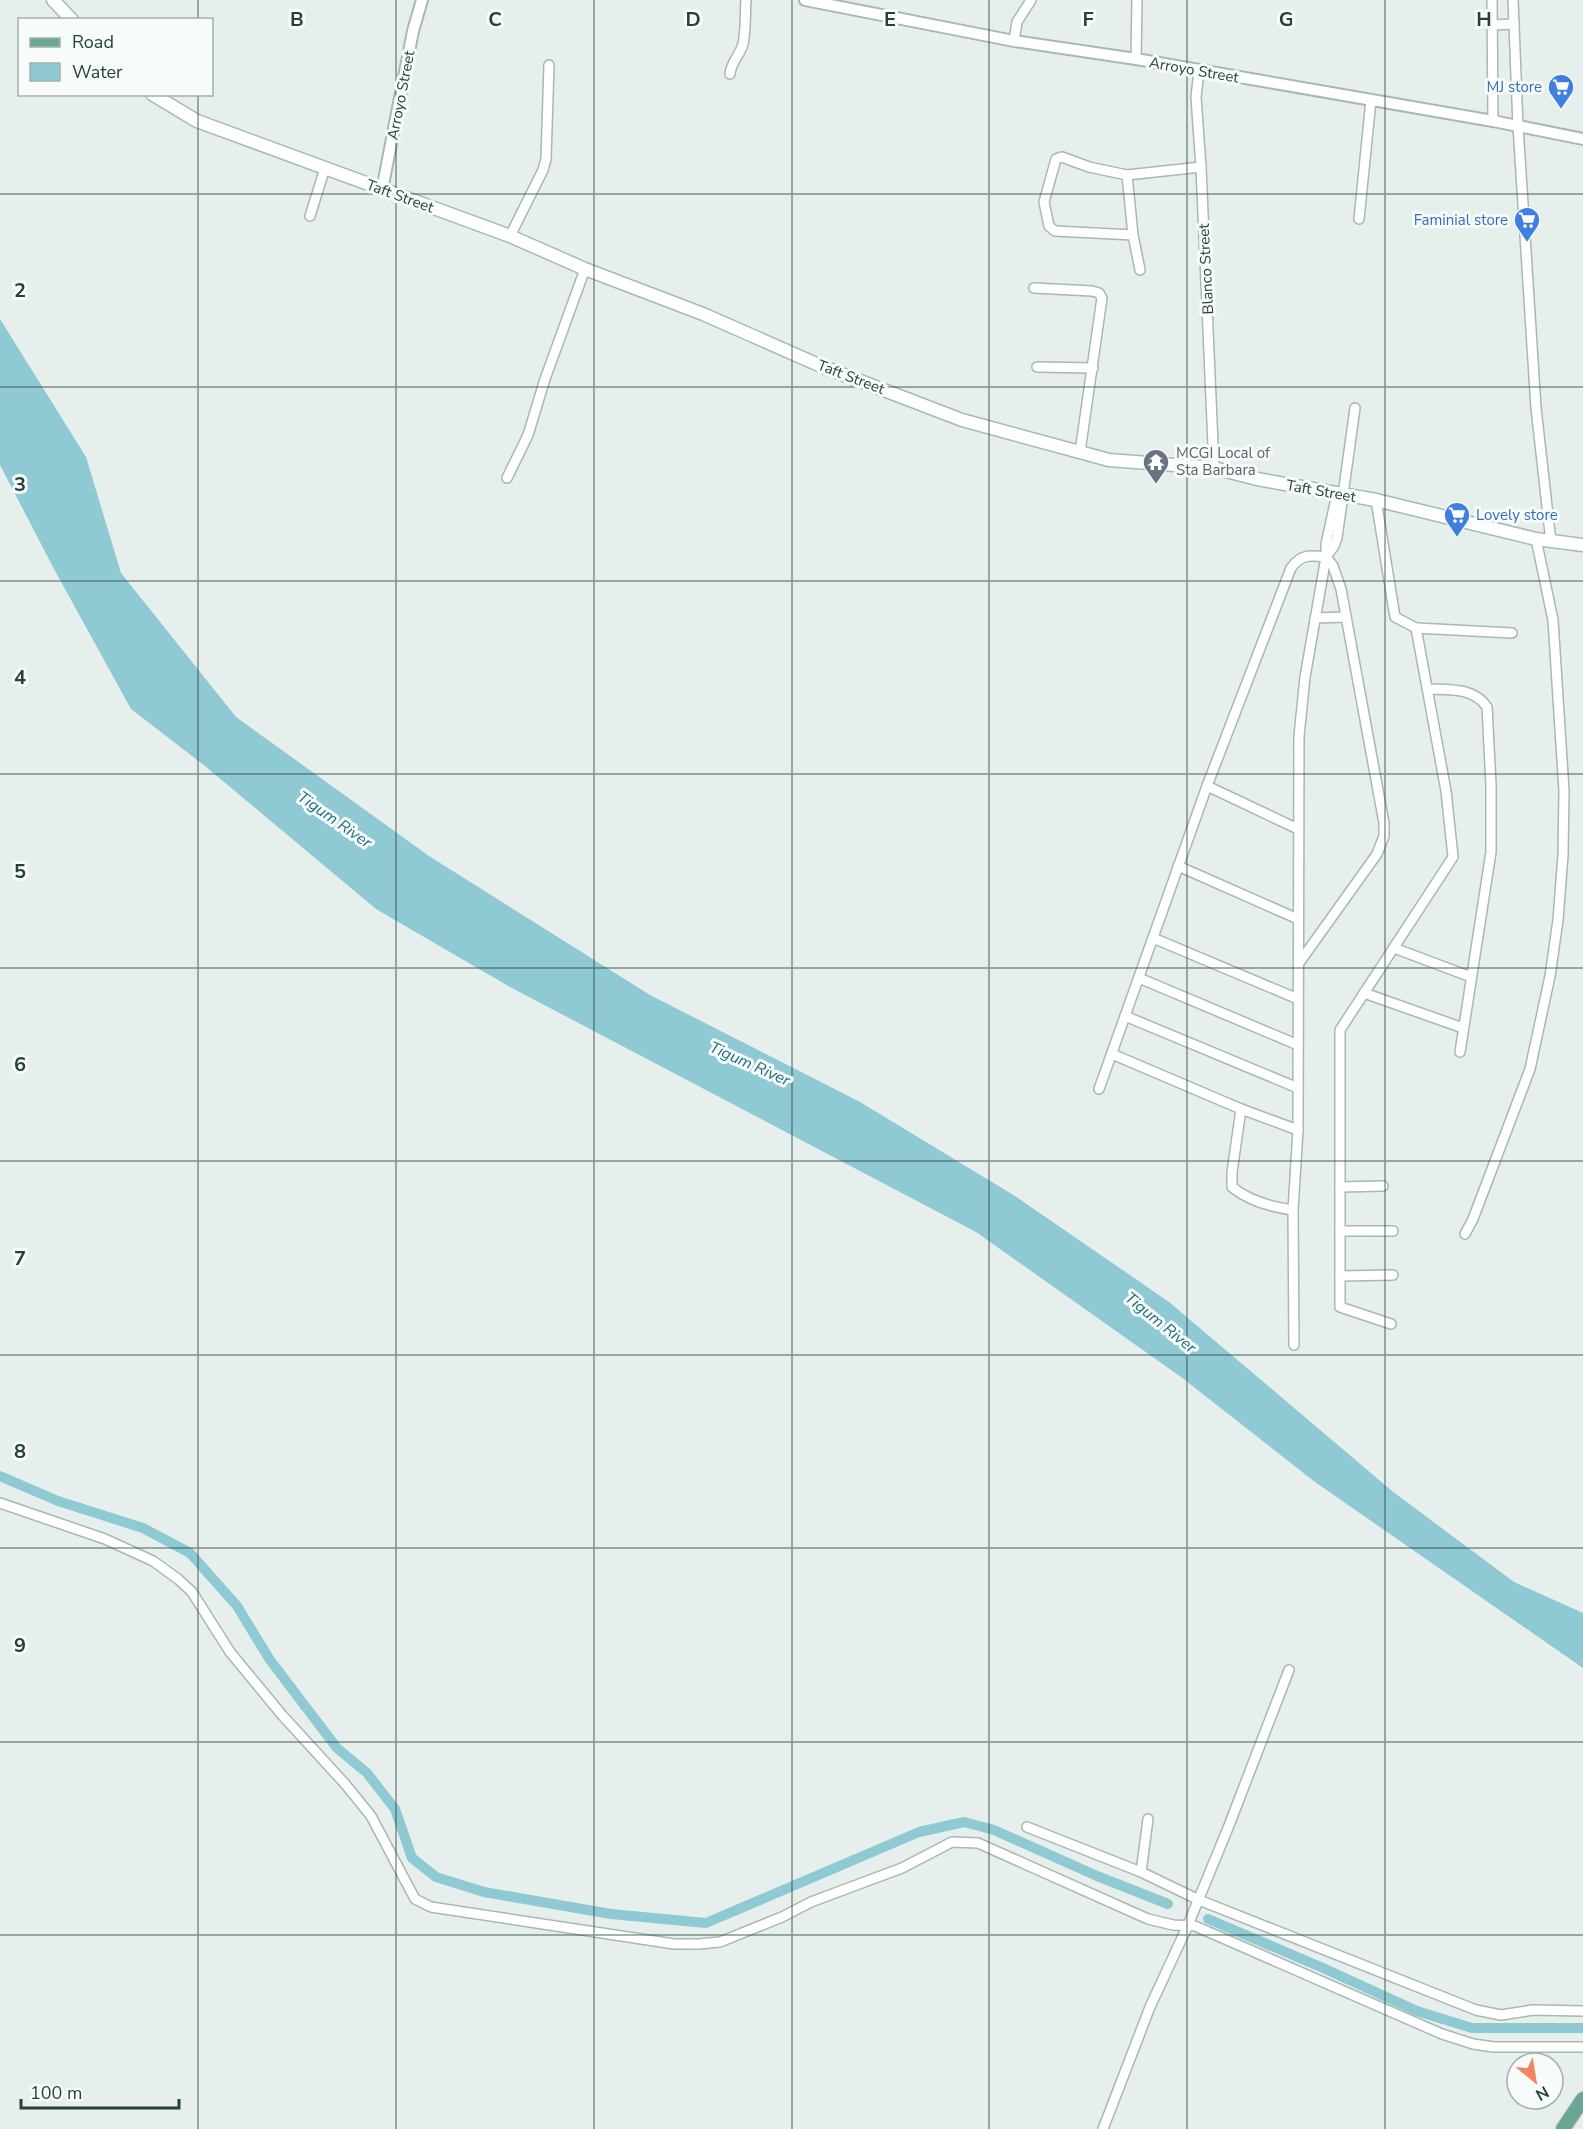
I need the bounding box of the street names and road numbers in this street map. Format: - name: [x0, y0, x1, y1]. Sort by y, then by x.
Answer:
- street label: Arroyo Street: [383, 48, 420, 141]
- street label: Arroyo Street: [1148, 52, 1241, 88]
- street label: Taft Street: [363, 175, 437, 218]
- street label: Blanco Street: [1194, 222, 1218, 315]
- street label: Taft Street: [815, 355, 888, 399]
- street label: Taft Street: [1285, 475, 1358, 507]

